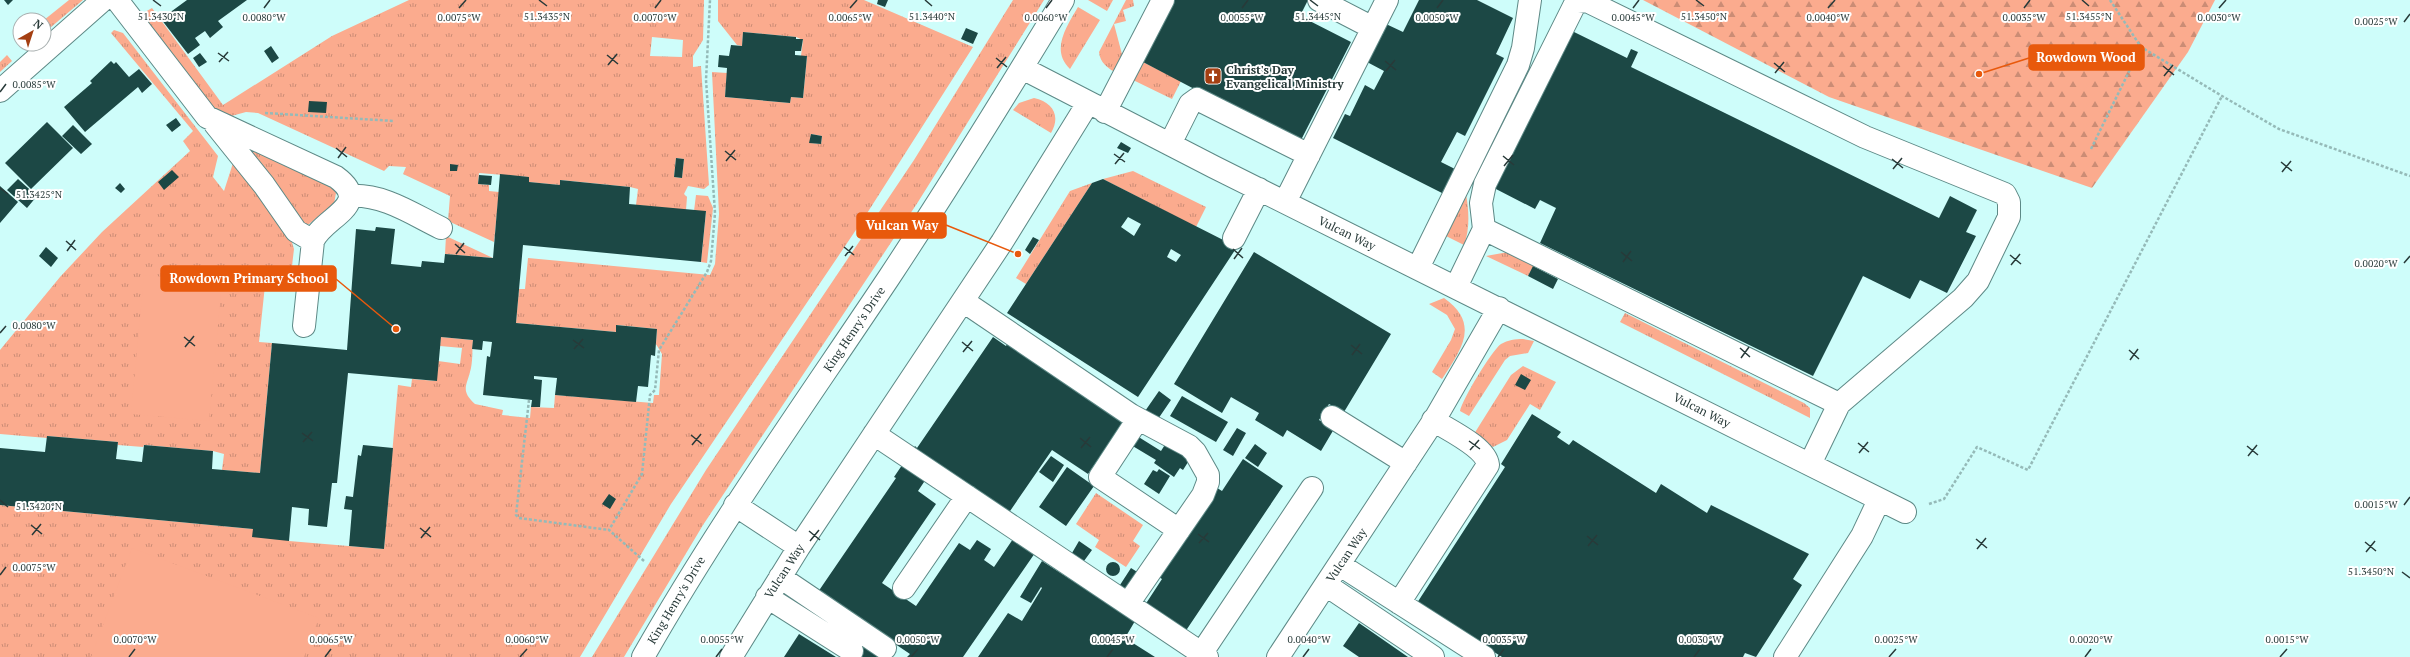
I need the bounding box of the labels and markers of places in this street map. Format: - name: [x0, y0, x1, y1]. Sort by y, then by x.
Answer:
- callout: Rowdown Wood: [2029, 45, 2144, 70]
- place label: Christ's Day Evangelical Ministry: [1226, 62, 1344, 91]
- church icon: Christ's Day Evangelical Ministry: [1203, 66, 1223, 86]
- callout: Vulcan Way: [857, 213, 946, 238]
- callout: Rowdown Primary School: [161, 266, 336, 291]

